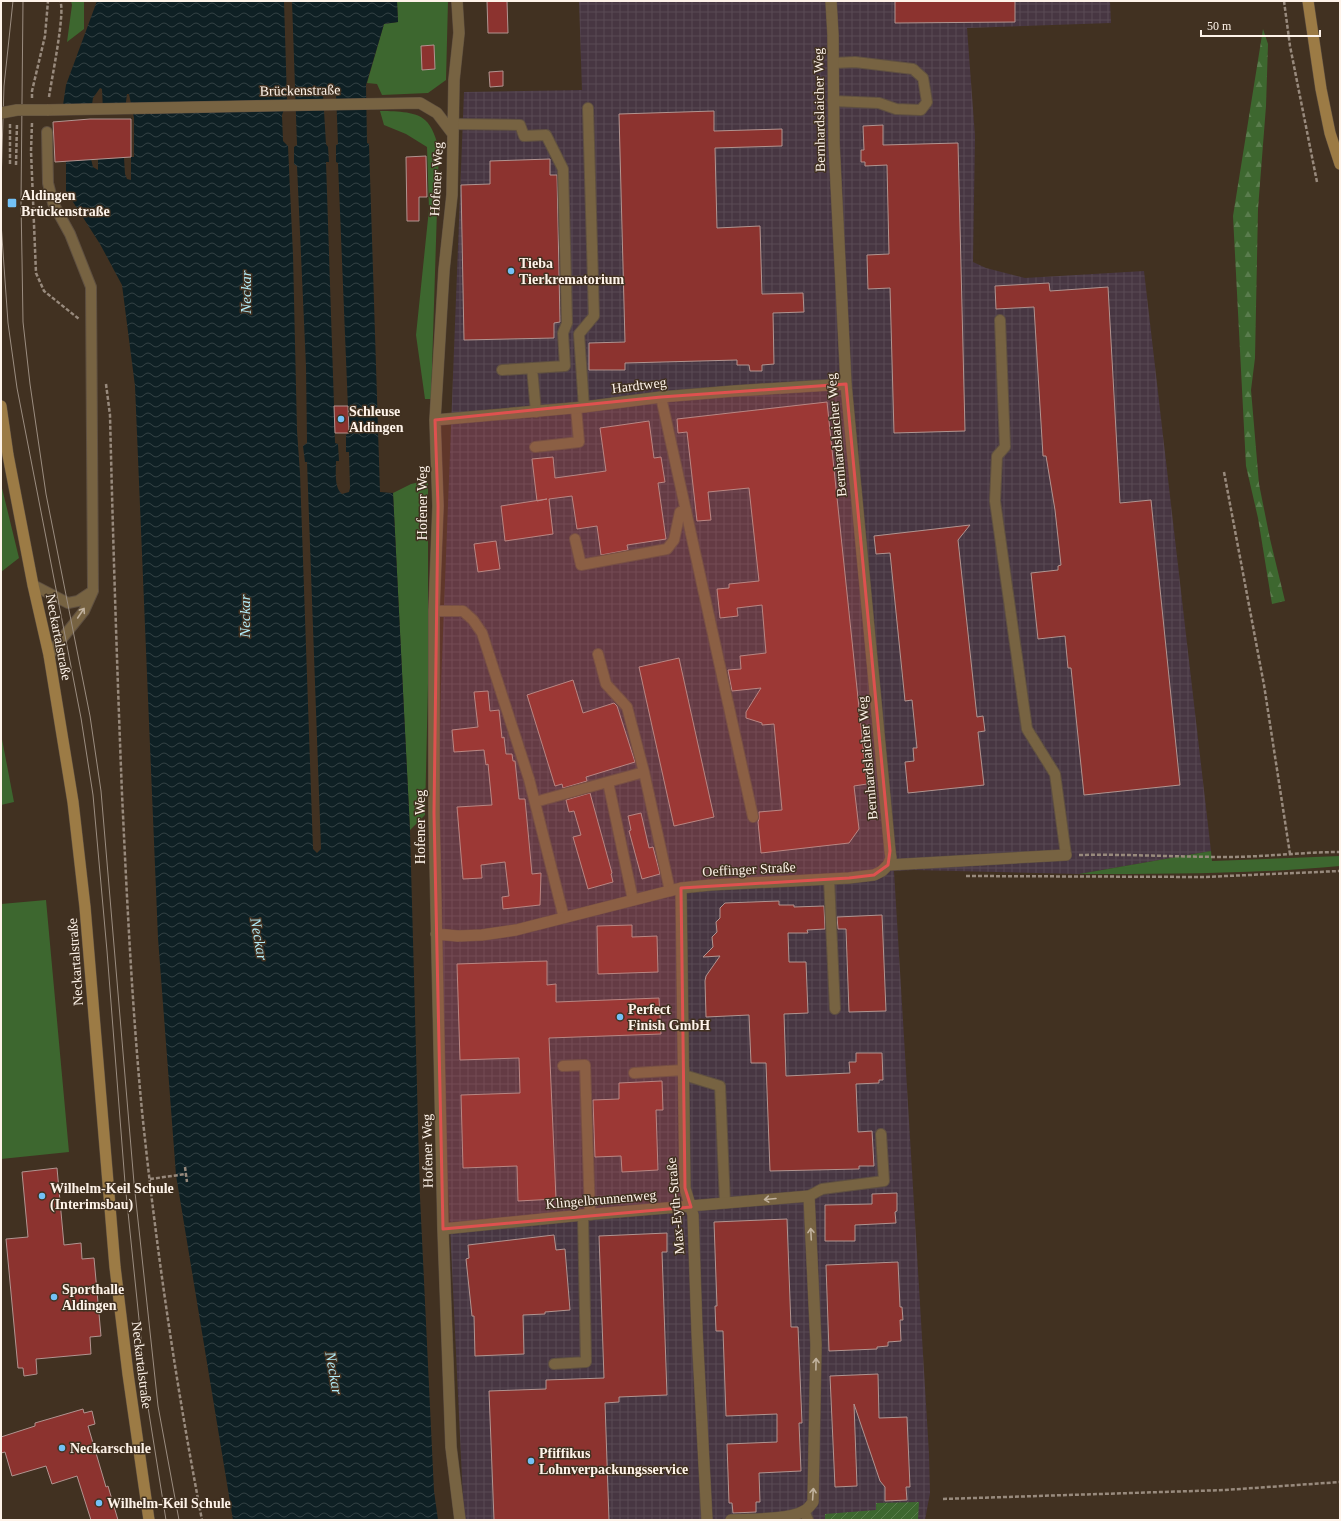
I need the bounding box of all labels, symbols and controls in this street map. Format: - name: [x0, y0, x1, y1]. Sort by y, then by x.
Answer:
- scale bar: [1201, 12, 1320, 38]
- text: 50 m: [1207, 19, 1232, 33]
- street label: Bernhardslaicher Weg: [811, 48, 828, 172]
- street label: Brückenstraße: [259, 82, 341, 99]
- street label: Hofener Weg: [427, 141, 446, 217]
- place label: Aldingen Brückenstraße: [21, 188, 110, 219]
- marker: Aldingen Brückenstraße: [6, 197, 18, 209]
- place label: Tieba Tierkrematorium: [519, 256, 625, 287]
- marker: Tieba Tierkrematorium: [506, 266, 516, 276]
- water label: Neckar: [238, 270, 254, 315]
- street label: Bernhardslaicher Weg: [824, 372, 849, 497]
- street label: Hardtweg: [611, 375, 667, 396]
- place label: Schleuse Aldingen: [349, 404, 404, 435]
- marker: Schleuse Aldingen: [336, 414, 346, 424]
- street label: Hofener Weg: [415, 466, 430, 540]
- street label: Neckartalstraße: [43, 593, 74, 682]
- water label: Neckar: [237, 594, 253, 639]
- one-way arrow: [77, 608, 85, 619]
- street label: Bernhardslaicher Weg: [855, 695, 880, 820]
- street label: Hofener Weg: [413, 790, 428, 864]
- street label: Oeffinger Straße: [702, 860, 796, 879]
- water label: Neckar: [247, 915, 271, 962]
- street label: Neckartalstraße: [65, 918, 86, 1006]
- place label: Perfect Finish GmbH: [628, 1002, 710, 1033]
- marker: Perfect Finish GmbH: [615, 1012, 625, 1022]
- street label: Hofener Weg: [419, 1114, 436, 1188]
- street label: Max-Eyth-Straße: [664, 1157, 687, 1255]
- place label: Wilhelm-Keil Schule (Interimsbau): [50, 1181, 174, 1213]
- street label: Klingelbrunnenweg: [545, 1187, 657, 1212]
- marker: Wilhelm-Keil Schule (Interimsbau): [37, 1191, 47, 1201]
- one-way arrow: [764, 1195, 777, 1203]
- one-way arrow: [807, 1228, 814, 1241]
- place label: Sporthalle Aldingen: [62, 1282, 124, 1313]
- marker: Sporthalle Aldingen: [49, 1292, 59, 1302]
- street label: Neckartalstraße: [129, 1321, 154, 1410]
- water label: Neckar: [322, 1349, 346, 1396]
- one-way arrow: [812, 1358, 820, 1371]
- place label: Neckarschule: [70, 1441, 151, 1456]
- marker: Neckarschule: [57, 1443, 67, 1453]
- place label: Pfiffikus Lohnverpackungsservice: [539, 1446, 688, 1477]
- marker: Pfiffikus Lohnverpackungsservice: [526, 1456, 536, 1466]
- one-way arrow: [810, 1488, 817, 1501]
- place label: Wilhelm-Keil Schule: [107, 1496, 231, 1511]
- marker: Wilhelm-Keil Schule: [94, 1498, 104, 1508]

